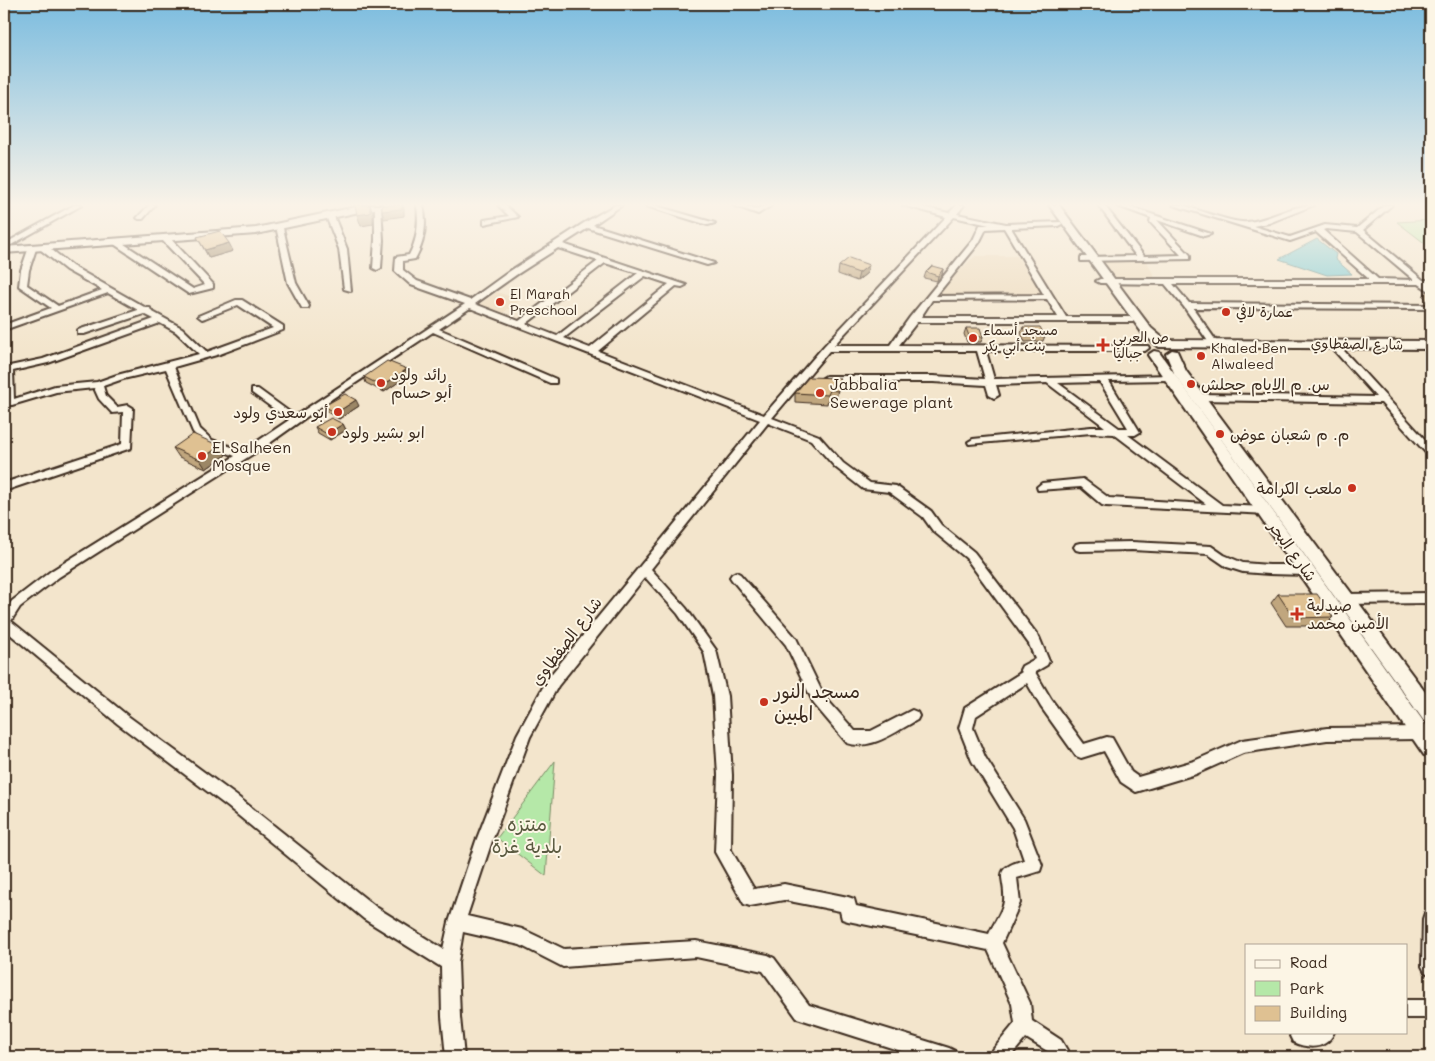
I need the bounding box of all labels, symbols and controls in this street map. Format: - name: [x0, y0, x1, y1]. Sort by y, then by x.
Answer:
- place label: El Marah Preschool: [510, 284, 577, 319]
- marker: El Marah Preschool: [494, 296, 506, 308]
- place label: عمارة لافي: [1236, 302, 1294, 323]
- marker: عمارة لافي: [1220, 306, 1232, 318]
- place label: مسجد أسماء بنت أبي بكر: [982, 320, 1058, 359]
- place label: ص العربي جباليا: [1113, 327, 1169, 362]
- marker: مسجد أسماء بنت أبي بكر: [967, 332, 979, 344]
- street label: شارع الصفطاوي: [1311, 333, 1403, 356]
- place label: Khaled Ben Alwaleed: [1211, 338, 1287, 373]
- marker: ص العربي جباليا: [1097, 339, 1109, 351]
- marker: Khaled Ben Alwaleed: [1195, 350, 1207, 362]
- place label: رائد ولود أبو حسام: [391, 363, 452, 405]
- place label: Jabbalia Sewerage plant: [830, 373, 953, 412]
- place label: س. م الايام جحلش: [1201, 373, 1330, 397]
- marker: رائد ولود أبو حسام: [375, 377, 387, 389]
- marker: س. م الايام جحلش: [1185, 378, 1197, 390]
- marker: Jabbalia Sewerage plant: [814, 387, 826, 399]
- place label: أبو سعدي ولود: [233, 401, 328, 424]
- marker: أبو سعدي ولود: [332, 406, 344, 418]
- place label: ابو بشير ولود: [342, 421, 425, 443]
- place label: م. م شعبان عوض: [1230, 423, 1349, 447]
- marker: ابو بشير ولود: [326, 426, 338, 438]
- marker: م. م شعبان عوض: [1214, 428, 1226, 440]
- place label: El Salheen Mosque: [212, 436, 291, 475]
- marker: El Salheen Mosque: [196, 450, 208, 462]
- place label: ملعب الكرامة: [1256, 477, 1342, 498]
- marker: ملعب الكرامة: [1346, 482, 1358, 494]
- street label: شارع البحر: [1262, 515, 1322, 586]
- street label: شارع الصفطاوي: [525, 592, 607, 690]
- place label: صيدلية الأمين محمد: [1307, 594, 1389, 633]
- marker: صيدلية الأمين محمد: [1291, 608, 1303, 620]
- place label: مسجد النور المبين: [772, 678, 860, 725]
- marker: مسجد النور المبين: [758, 696, 770, 708]
- park label: منتزه بلدية غزة: [492, 811, 562, 858]
- legend: [1245, 944, 1408, 1034]
- text: Road: [1290, 952, 1327, 972]
- text: Park: [1290, 978, 1324, 998]
- text: Building: [1290, 1002, 1347, 1022]

